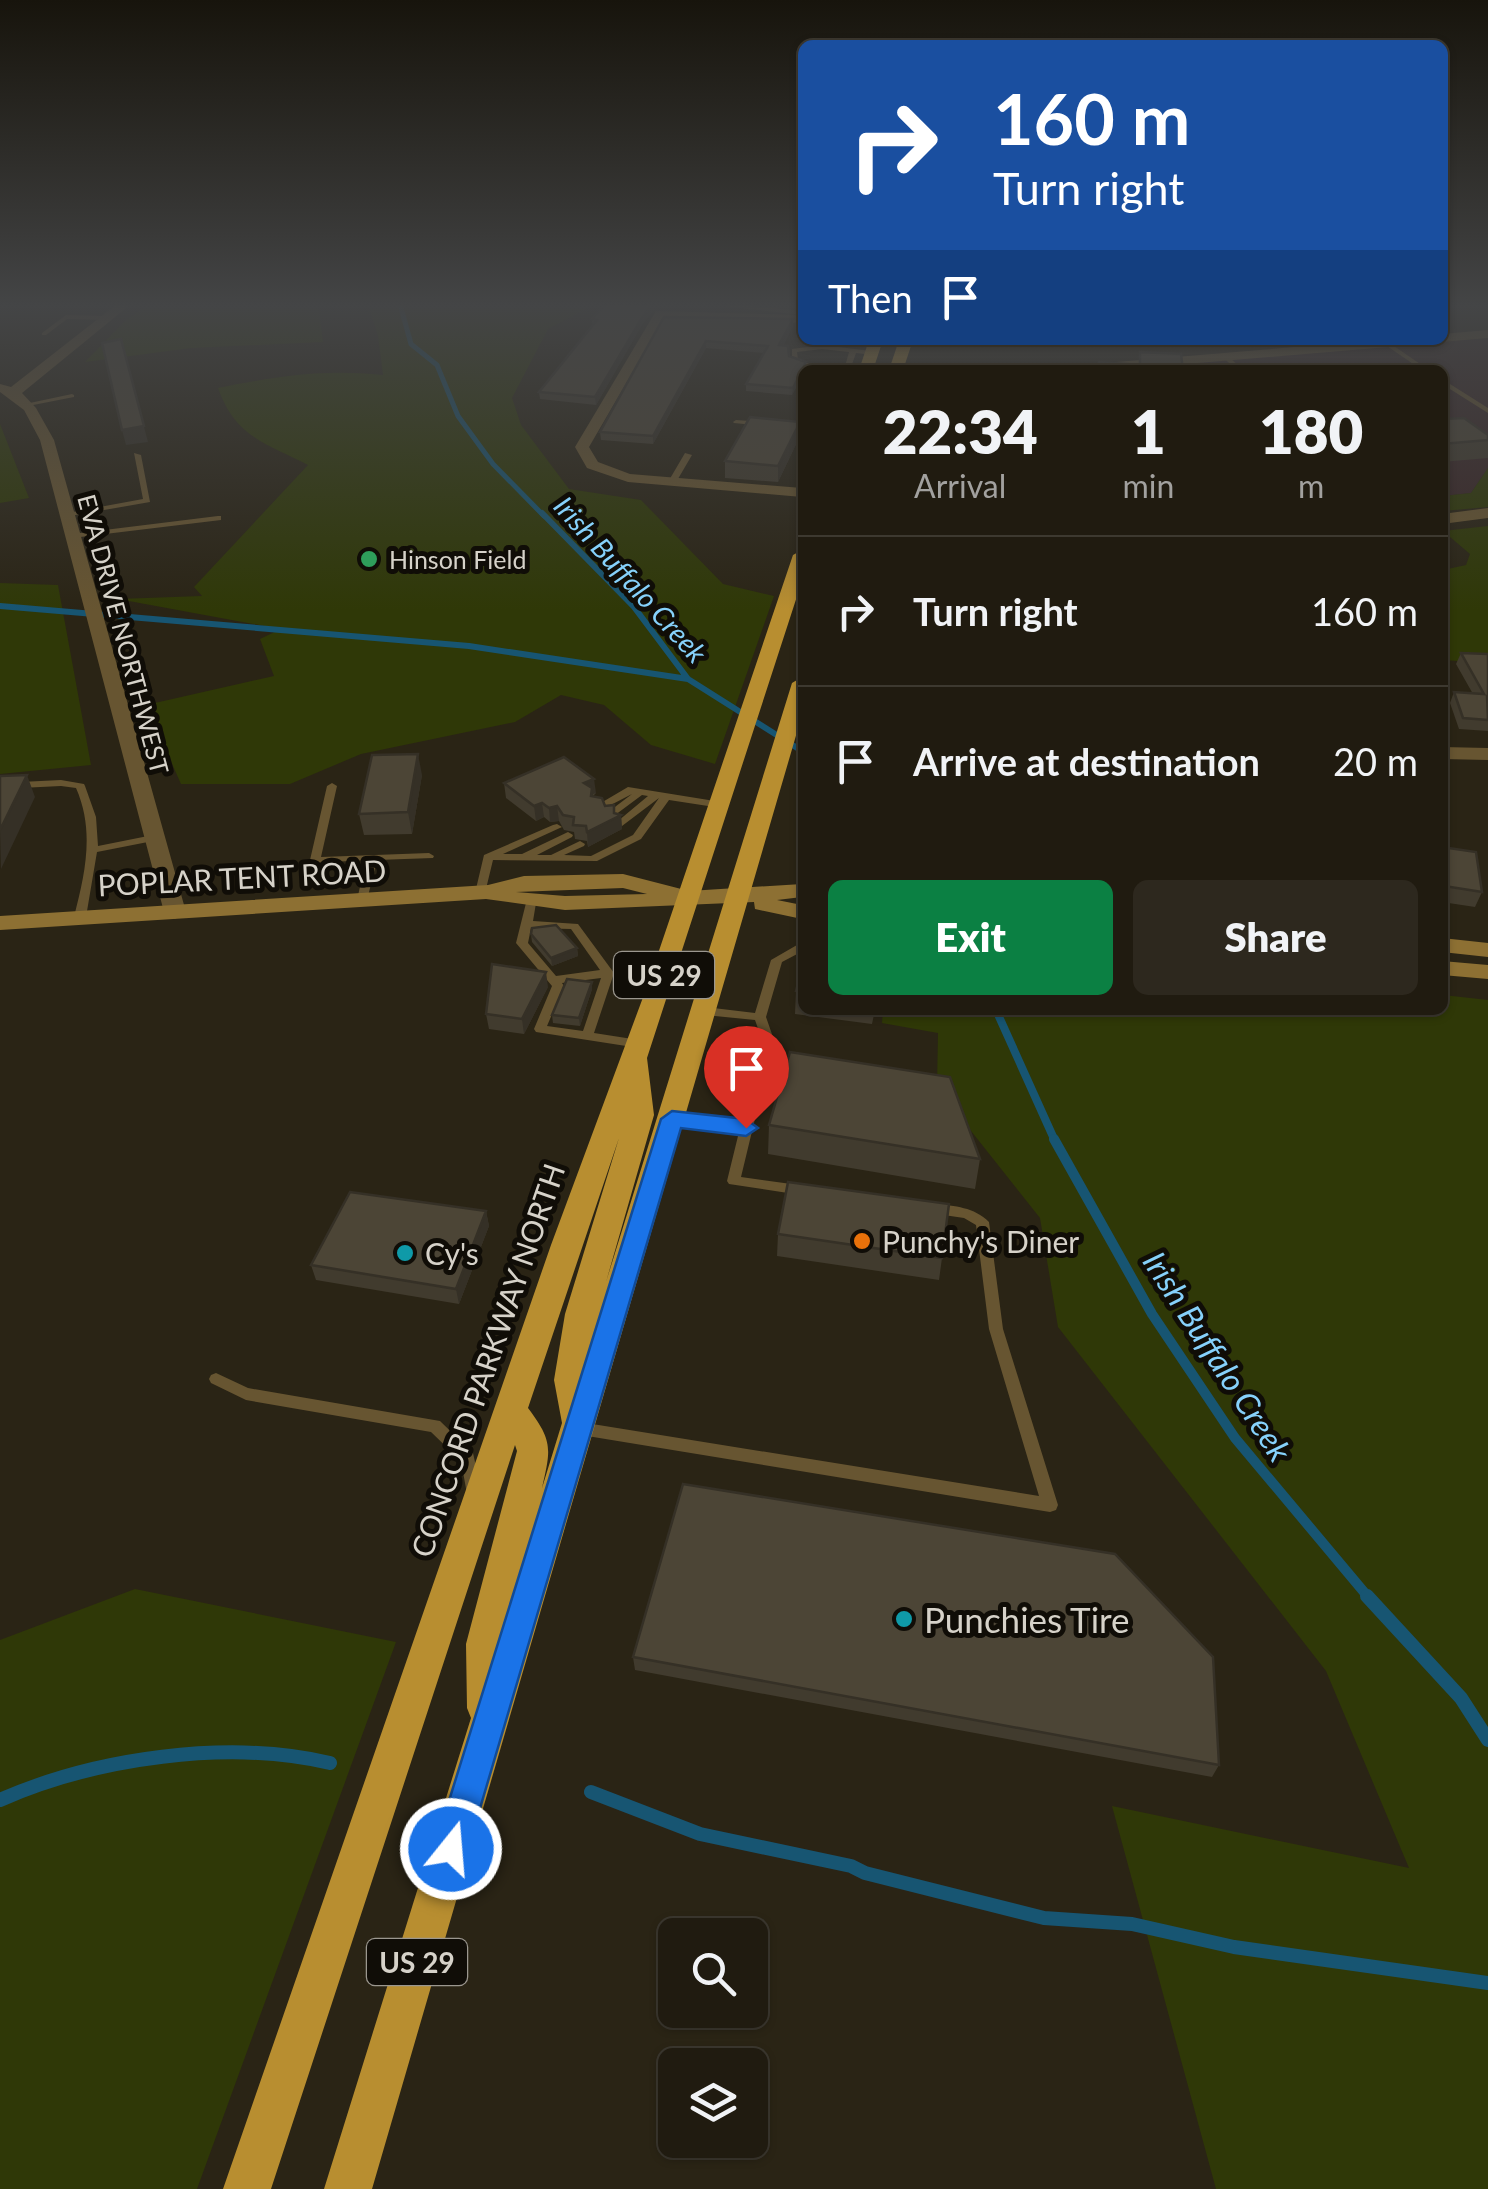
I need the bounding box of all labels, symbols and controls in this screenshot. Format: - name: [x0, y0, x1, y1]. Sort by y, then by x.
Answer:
- text: 160 m: [993, 76, 1190, 160]
- icon: right: [828, 80, 958, 210]
- text: Turn right: [993, 161, 1184, 215]
- icon: arrive: [933, 270, 988, 325]
- text: Then: [828, 275, 913, 321]
- text: 22:34: [883, 395, 1038, 467]
- text: 1: [1131, 395, 1166, 467]
- text: 180: [1259, 395, 1363, 467]
- text: Arrival: [914, 466, 1006, 505]
- text: min: [1122, 466, 1174, 505]
- text: m: [1298, 466, 1324, 505]
- water label: Irish Buffalo Creek: [547, 489, 715, 670]
- street label: EVA DRIVE NORTHWEST: [72, 491, 176, 777]
- place label: Hinson Field: [389, 544, 526, 574]
- marker: Hinson Field: [358, 548, 380, 570]
- icon: right: [828, 584, 883, 639]
- text: Turn right: [913, 588, 1078, 634]
- text: 160 m: [1311, 588, 1418, 634]
- icon: arrive: [828, 734, 883, 789]
- text: Arrive at destination: [913, 738, 1260, 784]
- text: 20 m: [1333, 738, 1418, 784]
- street label: POPLAR TENT ROAD: [97, 851, 387, 903]
- button: Exit: [828, 880, 1113, 995]
- button: Share: [1133, 880, 1418, 995]
- road number: US 29: [614, 952, 714, 998]
- pin: [704, 1026, 789, 1129]
- icon: arrive: [719, 1041, 774, 1096]
- street label: CONCORD PARKWAY NORTH: [403, 1159, 571, 1561]
- place label: Punchy's Diner: [882, 1223, 1079, 1259]
- marker: Punchy's Diner: [851, 1230, 873, 1252]
- place label: Cy's: [425, 1235, 479, 1271]
- marker: Cy's: [394, 1242, 416, 1264]
- water label: Irish Buffalo Creek: [1136, 1244, 1301, 1469]
- place label: Punchies Tire: [924, 1598, 1130, 1640]
- marker: Punchies Tire: [893, 1608, 915, 1630]
- position arrow: [399, 1797, 503, 1901]
- map controls: [658, 1918, 768, 2158]
- button: search: [658, 1918, 768, 2028]
- road number: US 29: [367, 1939, 467, 1985]
- button: layers: [658, 2048, 768, 2158]

